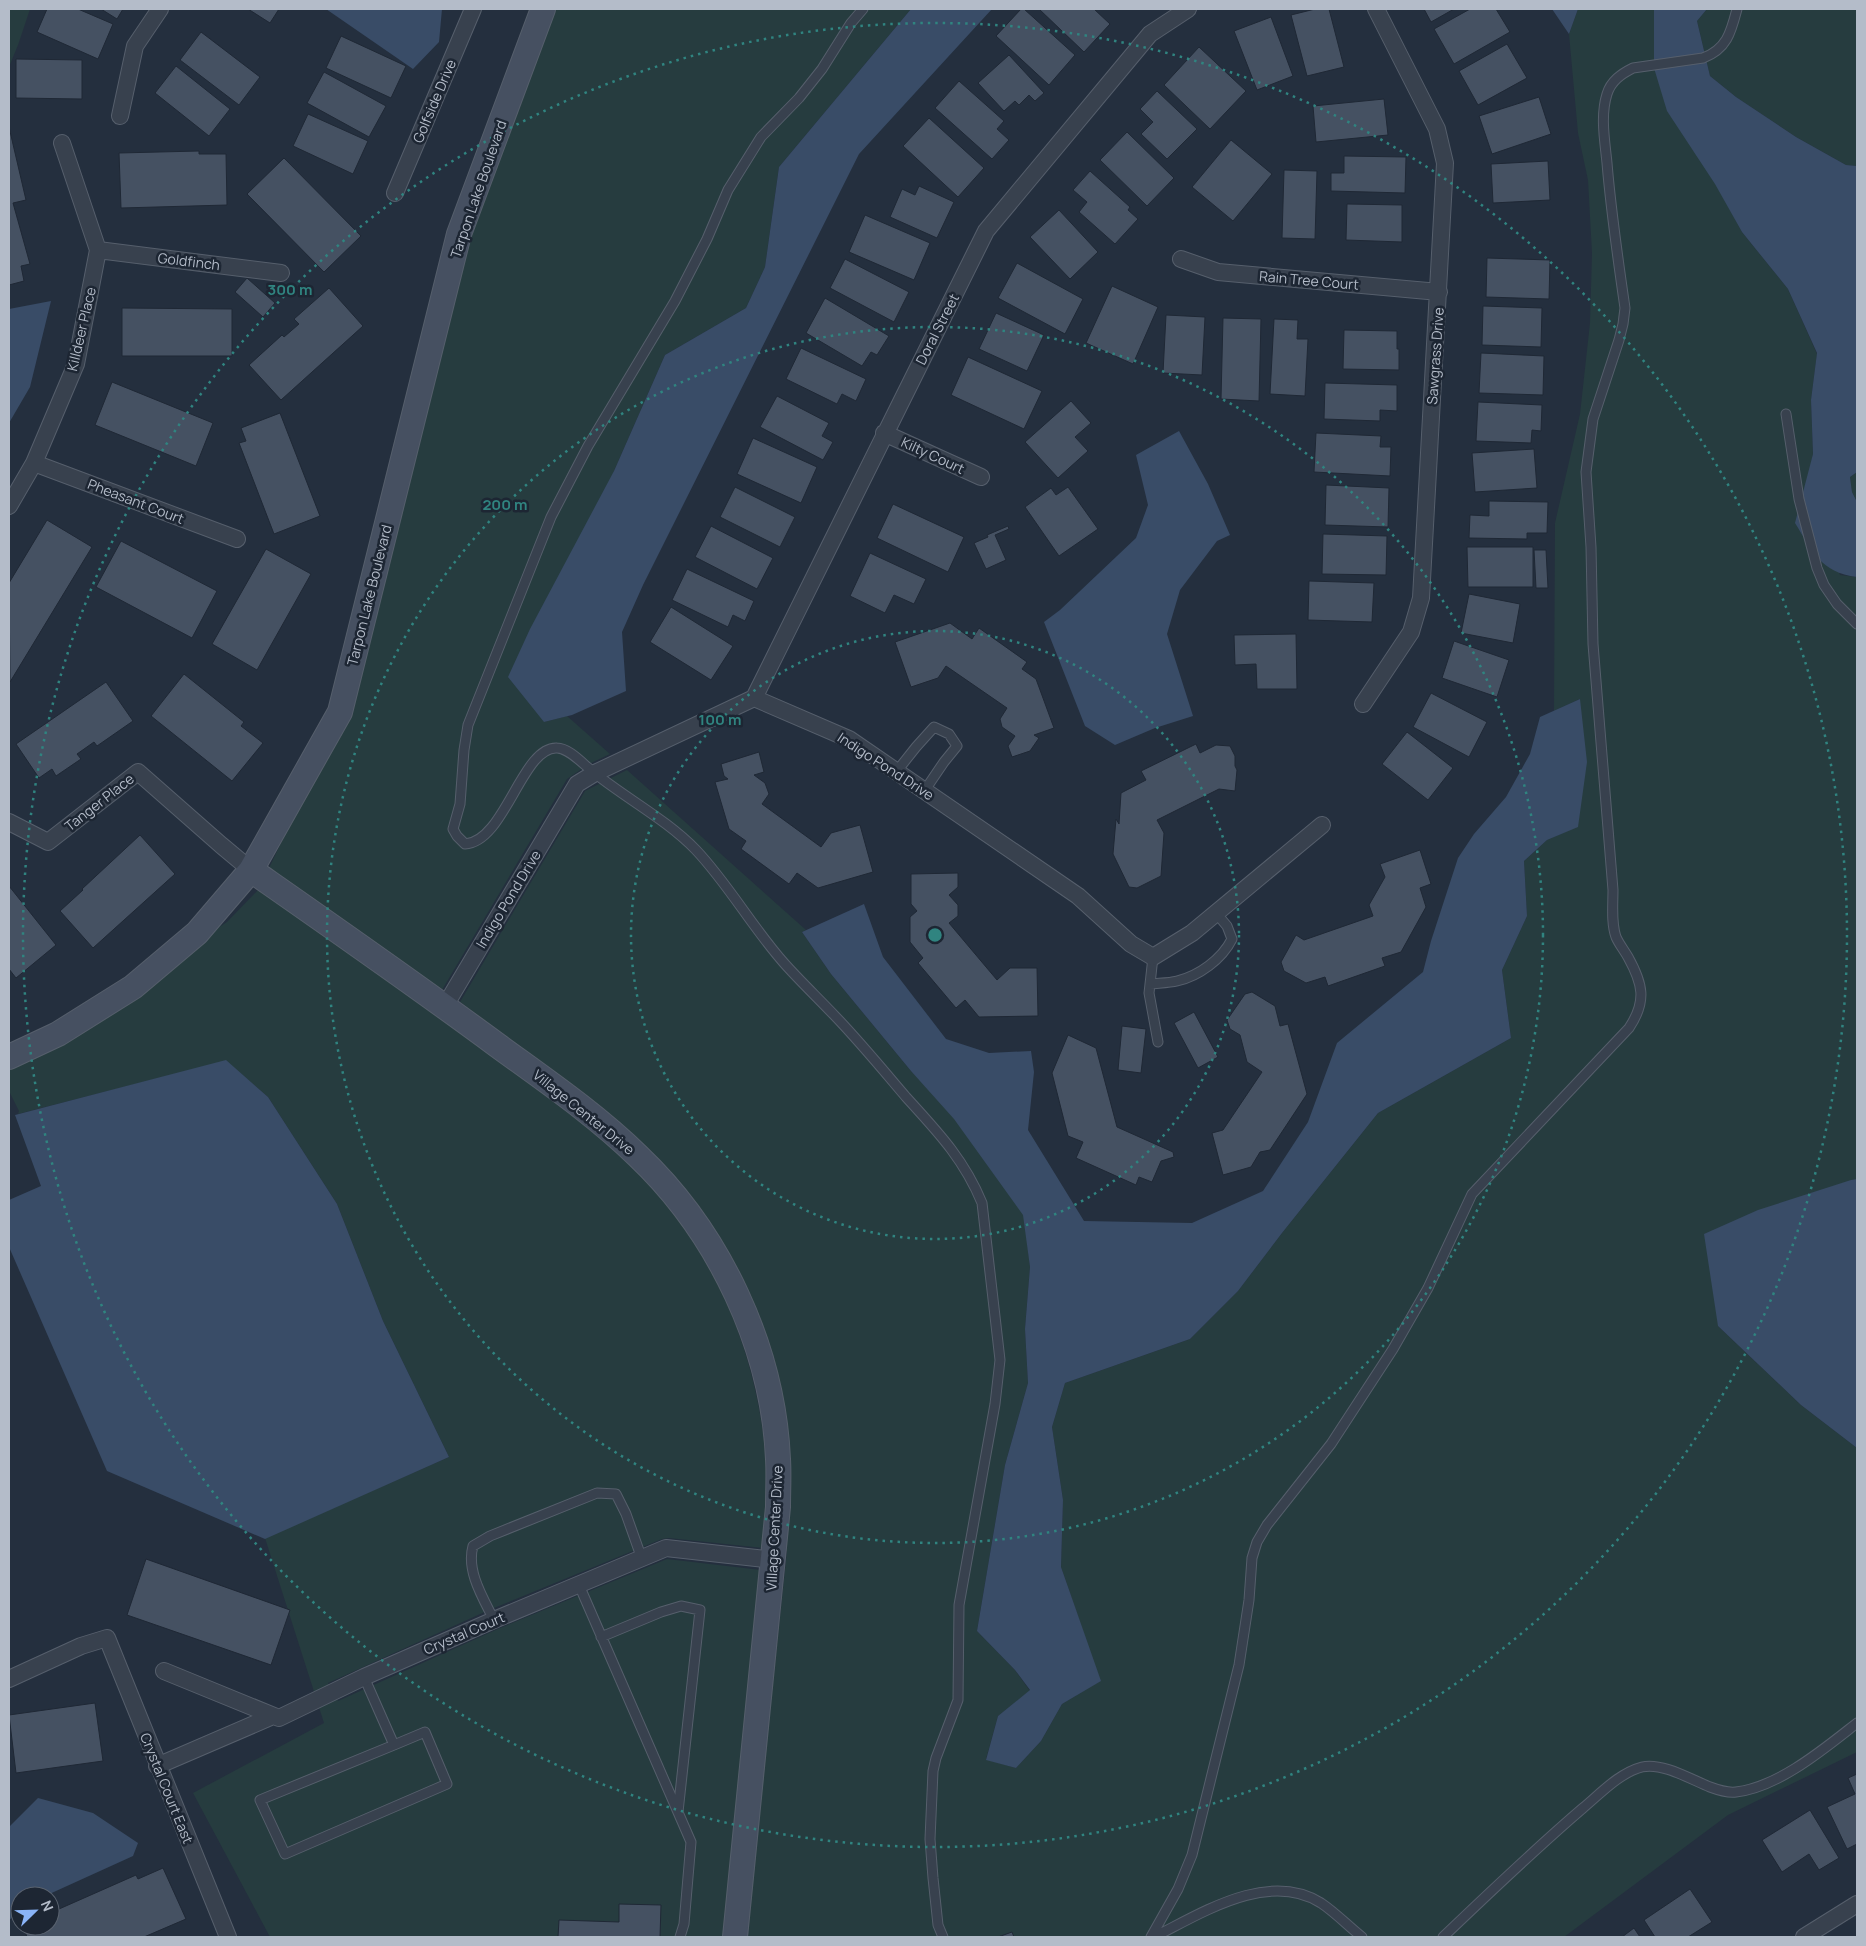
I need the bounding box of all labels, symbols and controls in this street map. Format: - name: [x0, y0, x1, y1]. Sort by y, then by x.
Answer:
- street label: Golfside Drive: [408, 56, 460, 146]
- street label: Tarpon Lake Boulevard: [445, 118, 511, 260]
- street label: Goldfinch: [157, 248, 221, 274]
- street label: Rain Tree Court: [1258, 266, 1360, 294]
- text: 300 m: [268, 279, 312, 300]
- street label: Killdeer Place: [62, 285, 100, 373]
- street label: Doral Street: [911, 290, 963, 368]
- street label: Sawgrass Drive: [1422, 307, 1448, 405]
- street label: Kilty Court: [898, 432, 968, 478]
- street label: Pheasant Court: [85, 474, 187, 528]
- text: 200 m: [482, 494, 528, 515]
- street label: Tarpon Lake Boulevard: [342, 523, 396, 667]
- text: 100 m: [699, 709, 741, 730]
- street label: Indigo Pond Drive: [834, 728, 938, 804]
- street label: Tanger Place: [60, 769, 138, 835]
- street label: Indigo Pond Drive: [471, 846, 545, 952]
- centre of rings: [926, 926, 944, 944]
- street label: Village Center Drive: [529, 1065, 639, 1159]
- street label: Village Center Drive: [761, 1465, 787, 1591]
- street label: Crystal Court: [421, 1607, 508, 1659]
- street label: Crystal Court East: [136, 1730, 198, 1847]
- north arrow: [10, 1886, 60, 1936]
- text: N: [37, 1897, 58, 1914]

